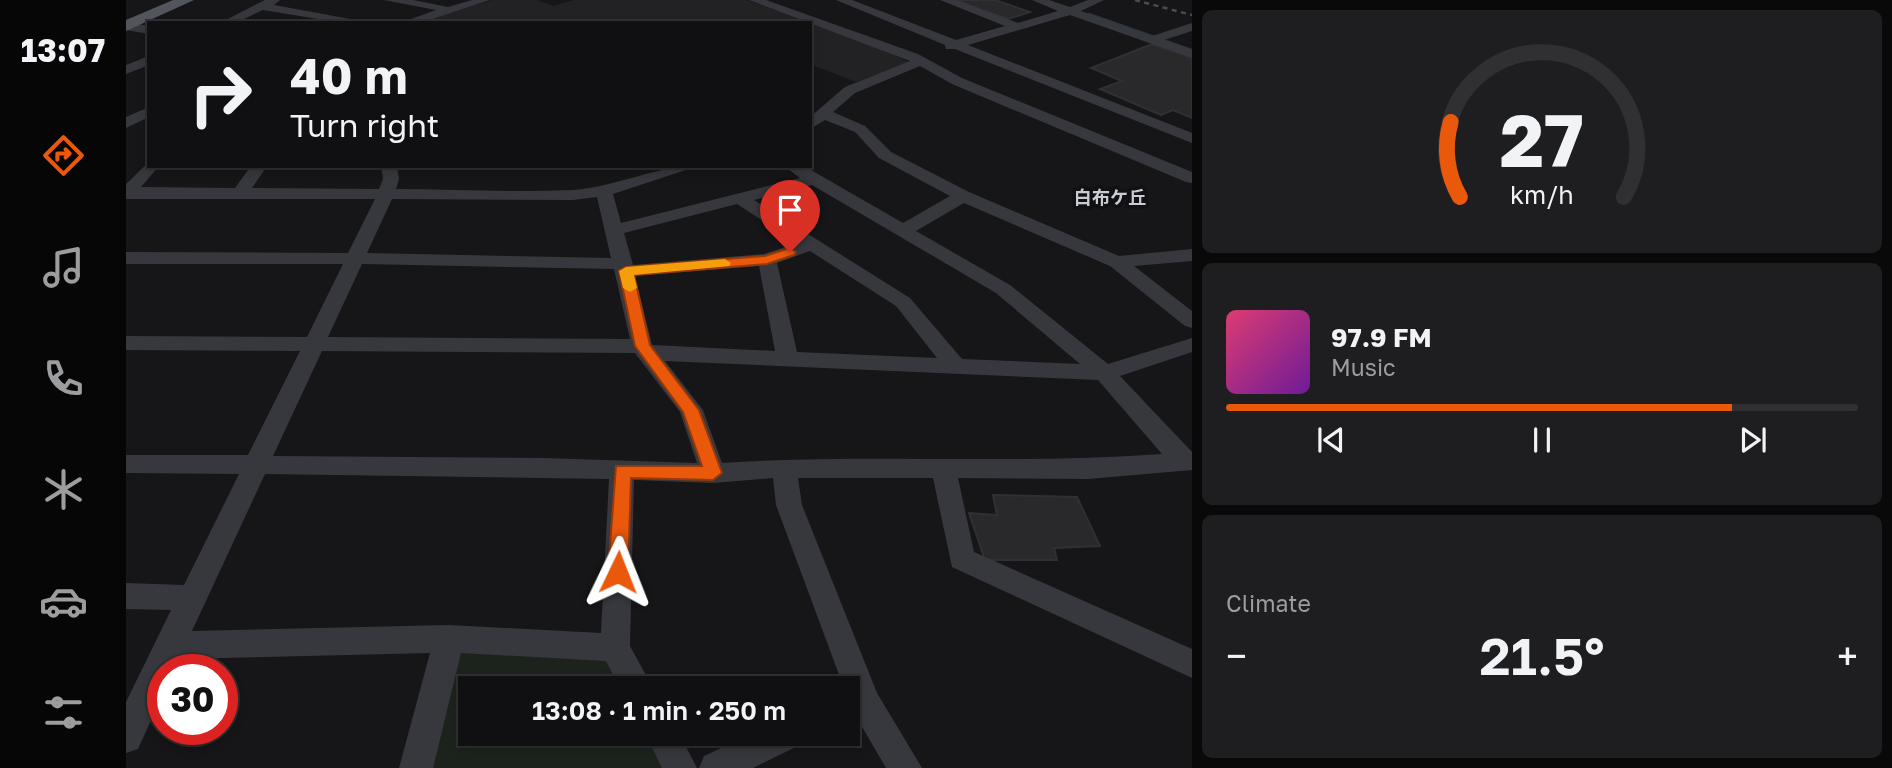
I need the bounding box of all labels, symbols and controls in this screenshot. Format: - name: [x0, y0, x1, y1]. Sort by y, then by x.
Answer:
- text: 13:07: [21, 31, 105, 69]
- text: 40 m: [290, 46, 408, 105]
- icon: right: [175, 49, 266, 140]
- text: 27: [1500, 97, 1584, 184]
- text: Turn right: [290, 106, 439, 144]
- icon: directions: [39, 131, 88, 180]
- text: km/h: [1510, 179, 1574, 210]
- pin: [760, 180, 820, 252]
- district label: 白布ケ丘: [1074, 186, 1146, 208]
- icon: arrive: [771, 191, 809, 229]
- icon: music: [39, 243, 88, 292]
- text: 97.9 FM: [1331, 322, 1432, 353]
- text: Music: [1331, 353, 1396, 381]
- icon: phone: [39, 354, 88, 403]
- icon: previous: [1312, 421, 1350, 459]
- icon: pause: [1523, 421, 1561, 459]
- icon: next: [1734, 421, 1772, 459]
- icon: climate: [39, 465, 88, 514]
- position arrow: [581, 535, 655, 609]
- icon: car: [39, 577, 88, 626]
- text: Climate: [1226, 589, 1311, 617]
- text: 21.5°: [1480, 624, 1604, 686]
- text: −: [1226, 633, 1247, 678]
- text: +: [1837, 633, 1858, 678]
- speed limit sign: 30: [147, 654, 238, 745]
- icon: filters: [39, 688, 88, 737]
- text: 13:08 · 1 min · 250 m: [532, 695, 786, 726]

